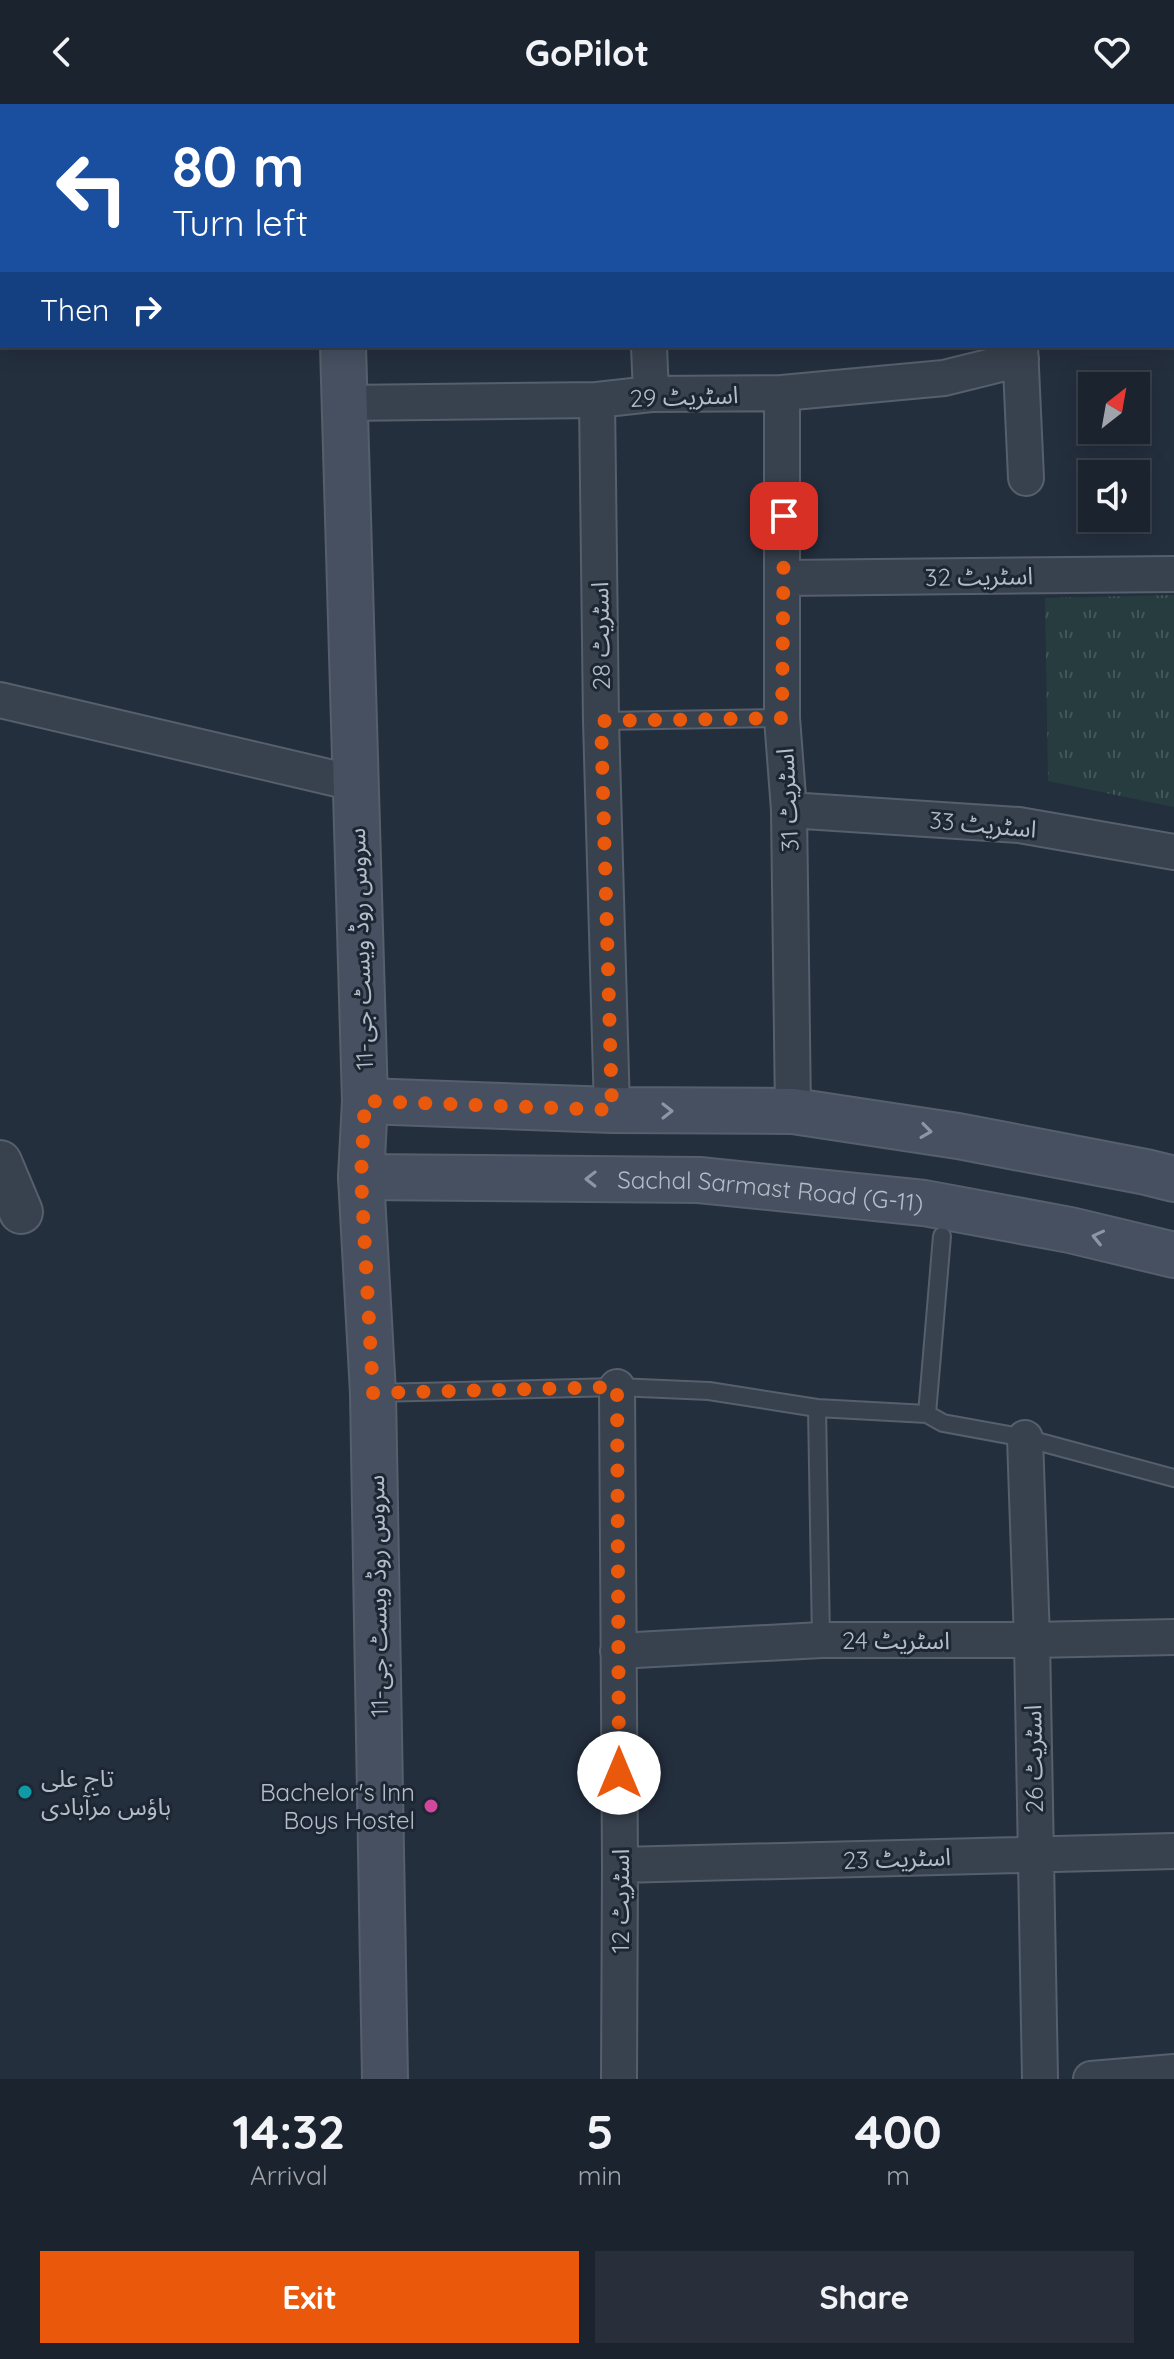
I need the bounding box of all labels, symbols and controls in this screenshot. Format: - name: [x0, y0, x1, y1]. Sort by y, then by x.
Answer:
- icon: back: [40, 30, 84, 74]
- text: GoPilot: [525, 30, 649, 75]
- icon: heart: [1090, 30, 1134, 74]
- text: 80 m: [172, 131, 304, 201]
- icon: left: [40, 136, 144, 240]
- text: Turn left: [172, 200, 308, 245]
- icon: right: [125, 288, 169, 332]
- text: Then: [40, 291, 109, 329]
- north arrow: [1078, 372, 1150, 444]
- map controls: [1078, 372, 1150, 532]
- street label: اسٹریٹ 29: [629, 379, 739, 413]
- button: sound: [1078, 460, 1150, 532]
- pin: [750, 482, 818, 550]
- icon: arrive: [762, 494, 806, 538]
- street label: اسٹریٹ 32: [925, 560, 1033, 592]
- street label: اسٹریٹ 28: [584, 581, 616, 691]
- street label: اسٹریٹ 31: [769, 747, 805, 853]
- street label: اسٹریٹ 33: [928, 804, 1038, 844]
- street label: سروس روڈ ویسٹ جی-11: [341, 827, 379, 1071]
- one-way arrow: [661, 1102, 674, 1120]
- one-way arrow: [919, 1122, 933, 1139]
- street label: Sachal Sarmast Road (G-11): [617, 1164, 925, 1218]
- one-way arrow: [584, 1170, 597, 1188]
- one-way arrow: [1092, 1229, 1106, 1246]
- street label: سروس روڈ ویسٹ جی-11: [360, 1475, 394, 1717]
- street label: اسٹریٹ 24: [842, 1625, 950, 1655]
- street label: اسٹریٹ 26: [1017, 1705, 1049, 1813]
- position arrow: [577, 1731, 661, 1815]
- place label: تاج علی ہاؤس مرآبادی: [41, 1763, 171, 1821]
- place label: Bachelor's Inn Boys Hostel: [260, 1777, 415, 1835]
- marker: تاج علی ہاؤس مرآبادی: [16, 1783, 34, 1801]
- marker: Bachelor's Inn Boys Hostel: [422, 1797, 440, 1815]
- street label: اسٹریٹ 23: [842, 1841, 952, 1875]
- street label: اسٹریٹ 12: [605, 1849, 635, 1953]
- text: 14:32: [232, 2101, 345, 2161]
- text: 5: [586, 2101, 614, 2161]
- text: 400: [854, 2101, 942, 2161]
- text: Arrival: [250, 2159, 328, 2192]
- text: min: [578, 2159, 622, 2192]
- text: m: [886, 2159, 910, 2192]
- button: Exit: [40, 2251, 579, 2343]
- button: Share: [595, 2251, 1134, 2343]

